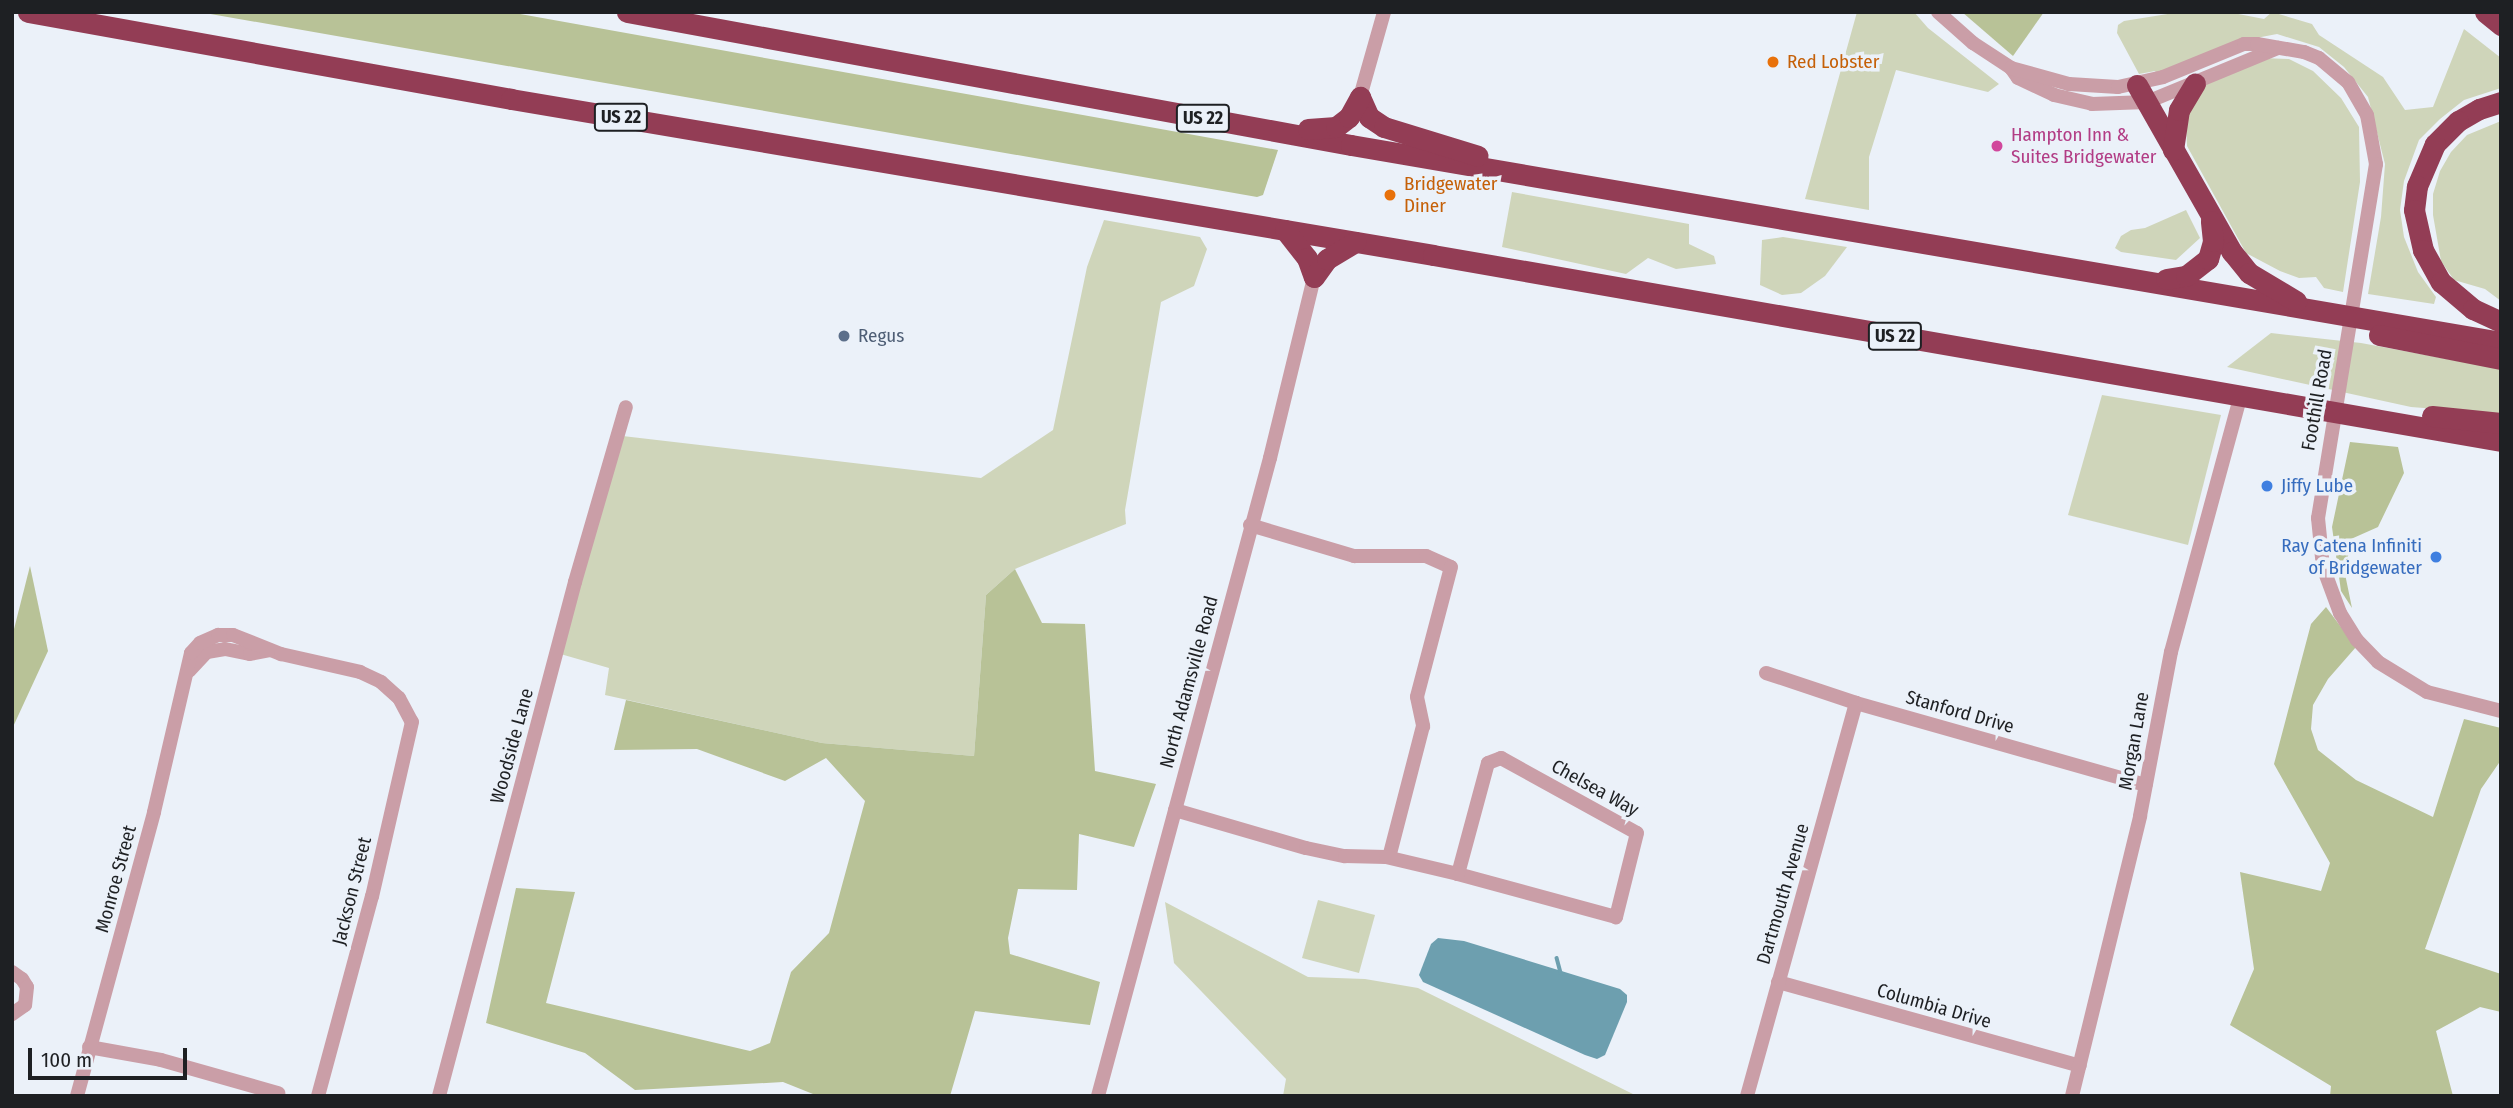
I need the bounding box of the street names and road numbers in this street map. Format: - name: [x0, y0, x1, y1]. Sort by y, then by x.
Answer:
- road number: US 22: [593, 103, 649, 132]
- road number: US 22: [1175, 104, 1231, 132]
- road number: US 22: [1867, 322, 1923, 350]
- street label: Foothill Road: [2297, 348, 2337, 452]
- street label: North Adamsville Road: [1155, 593, 1223, 771]
- street label: Woodside Lane: [486, 686, 538, 806]
- street label: Stanford Drive: [1903, 686, 2017, 738]
- street label: Morgan Lane: [2114, 690, 2154, 792]
- street label: Chelsea Way: [1547, 755, 1643, 821]
- street label: Dartmouth Avenue: [1752, 821, 1814, 967]
- street label: Monroe Street: [91, 823, 141, 935]
- street label: Jackson Street: [328, 835, 376, 947]
- street label: Columbia Drive: [1874, 979, 1994, 1033]

